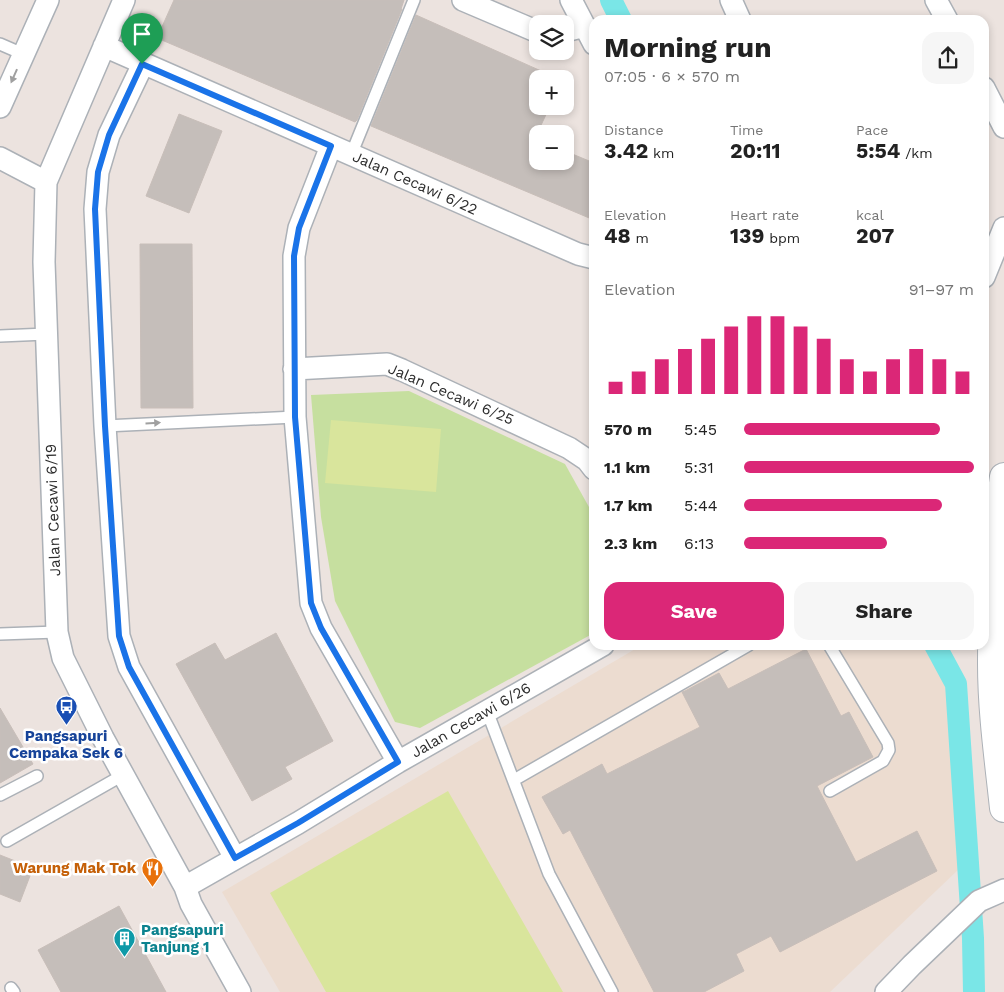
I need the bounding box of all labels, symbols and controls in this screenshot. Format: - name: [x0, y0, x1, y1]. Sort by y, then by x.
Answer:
- pin: [121, 13, 163, 64]
- map controls: [529, 15, 574, 170]
- button: layers: [529, 15, 574, 60]
- icon: arrive: [128, 20, 156, 48]
- text: Morning run: [604, 31, 772, 64]
- button: share: [922, 32, 974, 84]
- text: 07:05 · 6 × 570 m: [604, 67, 740, 86]
- one-way arrow: [9, 69, 17, 83]
- button: +: [529, 70, 574, 115]
- text: Distance: [604, 122, 664, 138]
- text: Time: [730, 122, 763, 138]
- text: Pace: [856, 122, 888, 138]
- button: −: [529, 125, 574, 170]
- text: 3.42: [604, 138, 648, 163]
- text: 20:11: [730, 138, 780, 163]
- text: 5:54: [856, 138, 900, 163]
- text: km: [648, 145, 674, 161]
- text: /km: [900, 145, 933, 161]
- street label: Jalan Cecawi 6/22: [350, 147, 480, 219]
- text: Elevation: [604, 207, 667, 223]
- text: Heart rate: [730, 207, 799, 223]
- text: kcal: [856, 207, 884, 223]
- text: 48: [604, 223, 631, 248]
- text: 139: [730, 223, 764, 248]
- text: 207: [856, 223, 894, 248]
- text: m: [631, 230, 649, 246]
- text: bpm: [764, 230, 800, 246]
- text: Elevation: [604, 280, 675, 299]
- text: 91–97 m: [909, 280, 974, 299]
- street label: Jalan Cecawi 6/25: [386, 359, 516, 429]
- one-way arrow: [146, 419, 162, 427]
- text: 570 m: [604, 420, 652, 439]
- text: 5:45: [684, 420, 717, 439]
- street label: Jalan Cecawi 6/19: [42, 444, 64, 576]
- text: 1.1 km: [604, 458, 650, 477]
- text: 5:31: [684, 458, 714, 477]
- text: 1.7 km: [604, 496, 653, 515]
- text: 5:44: [684, 496, 718, 515]
- text: 2.3 km: [604, 534, 657, 553]
- text: 6:13: [684, 534, 714, 553]
- button: Save: [604, 582, 784, 640]
- button: Share: [794, 582, 974, 640]
- street label: Jalan Cecawi 6/26: [408, 678, 534, 762]
- bus stop icon: Pangsapuri Cempaka Sek 6: [54, 695, 78, 726]
- place label: Pangsapuri Cempaka Sek 6: [9, 727, 123, 762]
- restaurant icon: Warung Mak Tok: [140, 856, 164, 887]
- place label: Warung Mak Tok: [13, 859, 137, 877]
- place label: Pangsapuri Tanjung 1: [141, 921, 224, 956]
- building icon: Pangsapuri Tanjung 1: [113, 927, 137, 958]

